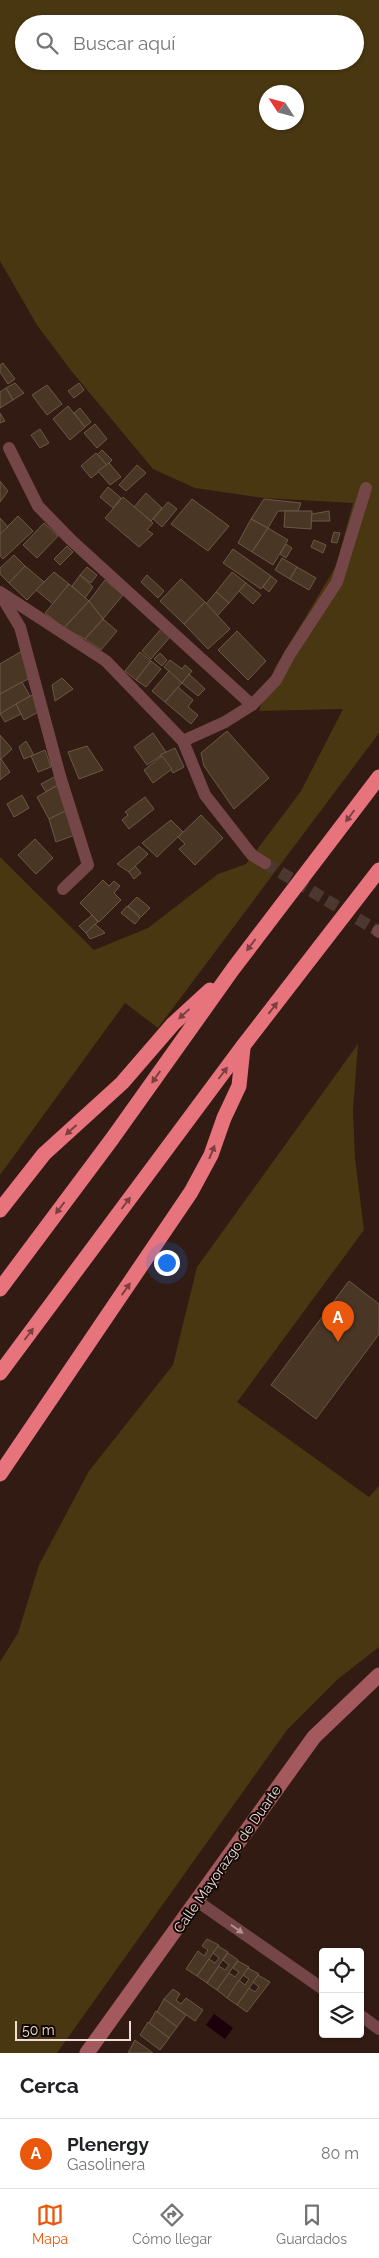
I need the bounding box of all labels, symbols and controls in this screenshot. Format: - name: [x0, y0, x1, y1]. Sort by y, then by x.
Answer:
- search box: [15, 15, 364, 70]
- icon: search: [33, 29, 61, 57]
- text: Buscar aquí: [73, 32, 175, 54]
- north arrow: [259, 85, 304, 130]
- one-way arrow: [344, 809, 355, 822]
- one-way arrow: [245, 938, 256, 951]
- one-way arrow: [267, 1001, 278, 1014]
- one-way arrow: [179, 1008, 191, 1020]
- one-way arrow: [218, 1066, 228, 1080]
- one-way arrow: [151, 1070, 161, 1084]
- one-way arrow: [64, 1124, 77, 1135]
- one-way arrow: [208, 1144, 216, 1159]
- one-way arrow: [121, 1196, 131, 1210]
- one-way arrow: [55, 1201, 65, 1215]
- your location: [154, 1250, 180, 1276]
- one-way arrow: [121, 1282, 131, 1296]
- pin: A: [322, 1301, 354, 1342]
- one-way arrow: [24, 1327, 34, 1341]
- street label: Calle Mayorazgo de Duarte: [170, 1782, 284, 1936]
- one-way arrow: [231, 1924, 244, 1934]
- map controls: [319, 1948, 364, 2038]
- button: locate: [319, 1948, 364, 1993]
- button: layers: [319, 1993, 364, 2038]
- scale bar: [15, 2018, 131, 2041]
- text: 50 m: [22, 2022, 55, 2038]
- text: Cerca: [20, 2073, 79, 2098]
- text: Plenergy: [67, 2133, 149, 2155]
- text: A: [31, 2144, 41, 2163]
- text: 80 m: [321, 2144, 359, 2163]
- text: Gasolinera: [67, 2155, 145, 2174]
- tab: Mapa: [32, 2201, 68, 2247]
- tab: Cómo llegar: [132, 2201, 212, 2247]
- tab: Guardados: [276, 2201, 347, 2247]

